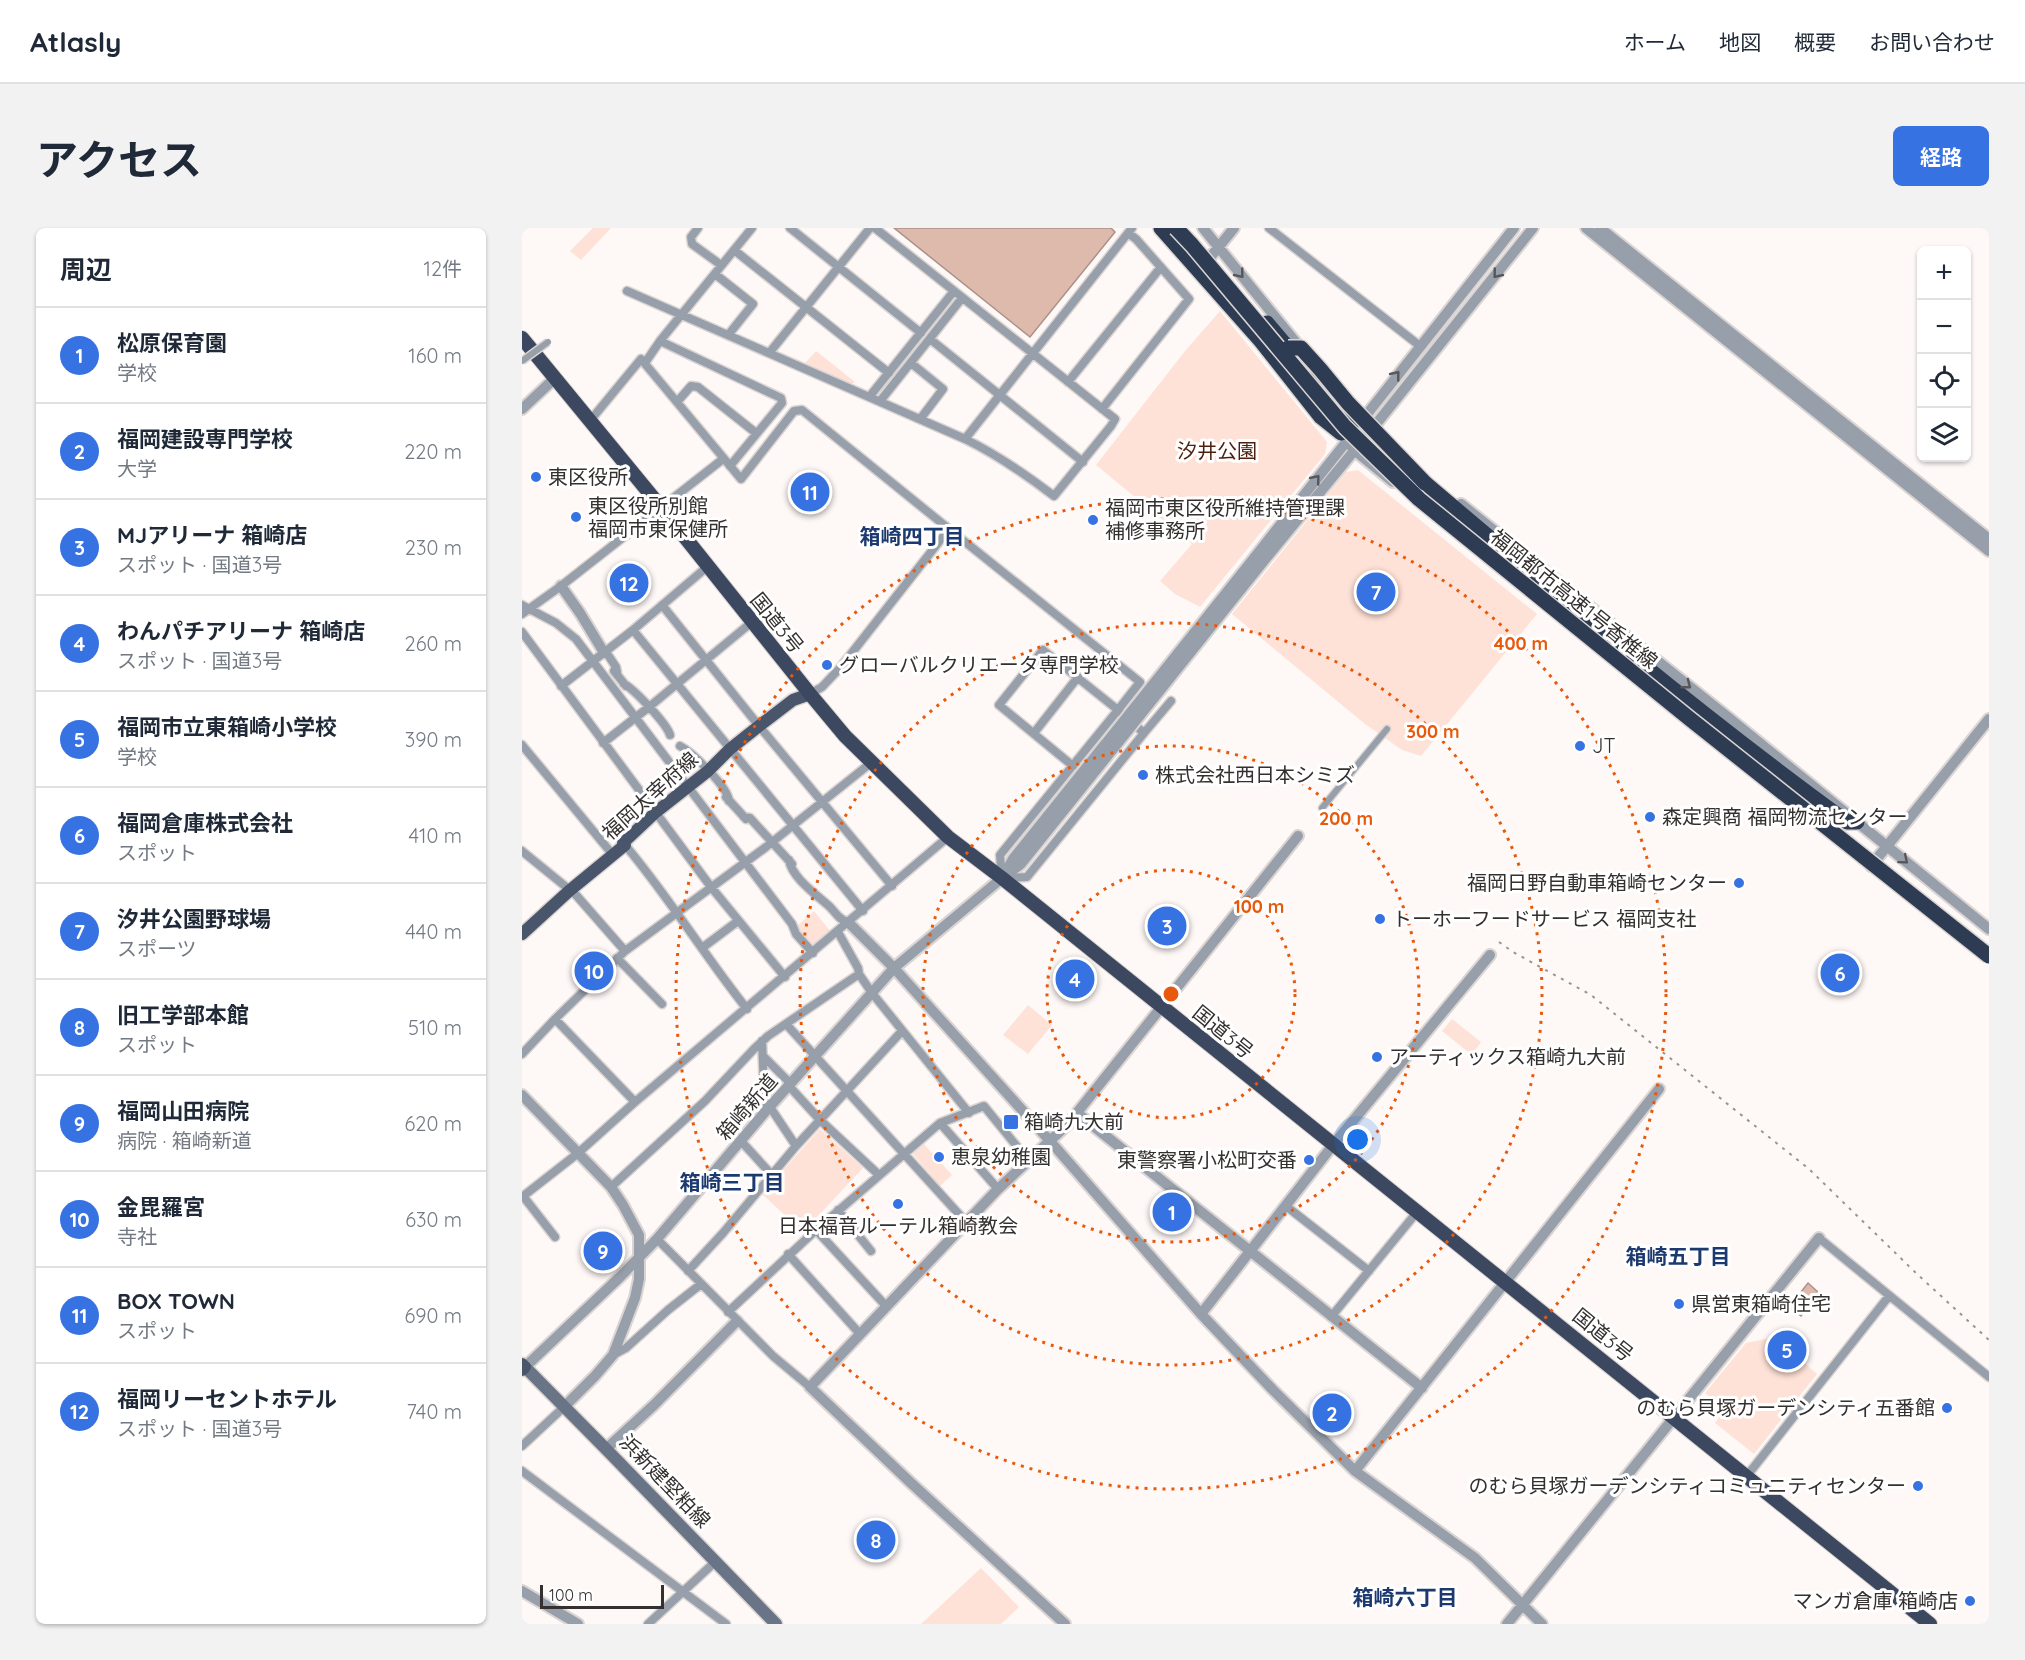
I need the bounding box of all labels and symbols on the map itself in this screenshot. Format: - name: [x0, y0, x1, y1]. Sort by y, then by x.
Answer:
- one-way arrow: [1232, 267, 1243, 278]
- one-way arrow: [1493, 267, 1504, 278]
- one-way arrow: [1389, 371, 1400, 382]
- park label: 汐井公園: [1177, 438, 1257, 463]
- place label: 東区役所: [548, 464, 628, 489]
- marker: 東区役所: [529, 470, 543, 484]
- pin: 11: [790, 470, 830, 514]
- one-way arrow: [1309, 475, 1320, 486]
- place label: 東区役所別館 福岡市東保健所: [588, 493, 728, 541]
- place label: 福岡市東区役所維持管理課 補修事務所: [1105, 495, 1345, 543]
- marker: 東区役所別館 福岡市東保健所: [569, 510, 583, 524]
- marker: 福岡市東区役所維持管理課 補修事務所: [1086, 513, 1100, 527]
- district label: 箱崎四丁目: [860, 523, 965, 549]
- street label: 福岡都市高速1号香椎線: [1486, 524, 1663, 674]
- pin: 12: [610, 560, 648, 606]
- pin: 7: [1356, 570, 1396, 614]
- street label: 国道3号: [745, 587, 809, 658]
- text: 400 m: [1494, 632, 1548, 655]
- place label: グローバルクリエータ専門学校: [839, 652, 1119, 677]
- marker: グローバルクリエータ専門学校: [820, 658, 834, 672]
- one-way arrow: [1681, 677, 1692, 688]
- text: 300 m: [1406, 720, 1460, 743]
- place label: JT: [1592, 733, 1616, 758]
- marker: JT: [1573, 739, 1587, 753]
- street label: 福岡太宰府線: [597, 746, 703, 845]
- place label: 株式会社西日本シミズ: [1155, 762, 1355, 787]
- marker: 株式会社西日本シミズ: [1136, 768, 1150, 782]
- place label: 森定興商 福岡物流センター: [1662, 804, 1907, 829]
- text: 200 m: [1319, 807, 1373, 830]
- marker: 森定興商 福岡物流センター: [1643, 810, 1657, 824]
- one-way arrow: [1897, 853, 1908, 864]
- place label: 福岡日野自動車箱崎センター: [1467, 870, 1727, 895]
- marker: 福岡日野自動車箱崎センター: [1732, 876, 1746, 890]
- text: 100 m: [1234, 895, 1284, 918]
- pin: 3: [1148, 904, 1186, 948]
- place label: トーホーフードサービス 福岡支社: [1392, 906, 1696, 931]
- marker: トーホーフードサービス 福岡支社: [1373, 912, 1387, 926]
- pin: 10: [574, 948, 614, 994]
- pin: 6: [1820, 950, 1860, 996]
- pin: 4: [1056, 956, 1094, 1002]
- centre of rings: [1161, 984, 1181, 1004]
- street label: 国道3号: [1188, 1000, 1259, 1064]
- place label: アーティックス箱崎九大前: [1389, 1044, 1626, 1069]
- marker: アーティックス箱崎九大前: [1370, 1050, 1384, 1064]
- street label: 箱崎新道: [711, 1068, 782, 1145]
- place label: 箱崎九大前: [1024, 1109, 1124, 1134]
- marker: 箱崎九大前: [1002, 1113, 1020, 1131]
- your location: [1343, 1125, 1372, 1154]
- place label: 恵泉幼稚園: [951, 1144, 1051, 1169]
- place label: 東警察署小松町交番: [1117, 1147, 1297, 1172]
- marker: 恵泉幼稚園: [932, 1150, 946, 1164]
- marker: 東警察署小松町交番: [1302, 1153, 1316, 1167]
- district label: 箱崎三丁目: [680, 1169, 785, 1195]
- pin: 1: [1152, 1190, 1192, 1234]
- marker: 日本福音ルーテル箱崎教会: [891, 1197, 905, 1211]
- place label: 日本福音ルーテル箱崎教会: [778, 1213, 1018, 1238]
- pin: 9: [584, 1228, 622, 1274]
- district label: 箱崎五丁目: [1626, 1243, 1731, 1269]
- place label: 県営東箱崎住宅: [1691, 1291, 1831, 1316]
- marker: 県営東箱崎住宅: [1672, 1297, 1686, 1311]
- street label: 国道3号: [1568, 1303, 1639, 1367]
- pin: 5: [1768, 1328, 1806, 1372]
- pin: 2: [1312, 1390, 1352, 1436]
- place label: のむら貝塚ガーデンシティ五番館: [1636, 1395, 1935, 1420]
- marker: のむら貝塚ガーデンシティ五番館: [1940, 1401, 1954, 1415]
- street label: 浜新建堅粕線: [615, 1429, 716, 1532]
- place label: のむら貝塚ガーデンシティコミュニティセンター: [1468, 1473, 1906, 1498]
- marker: のむら貝塚ガーデンシティコミュニティセンター: [1911, 1479, 1925, 1493]
- pin: 8: [856, 1518, 896, 1562]
- scale bar: [540, 1582, 664, 1610]
- district label: 箱崎六丁目: [1353, 1584, 1458, 1610]
- place label: マンガ倉庫 箱崎店: [1793, 1588, 1958, 1613]
- marker: マンガ倉庫 箱崎店: [1963, 1594, 1977, 1608]

